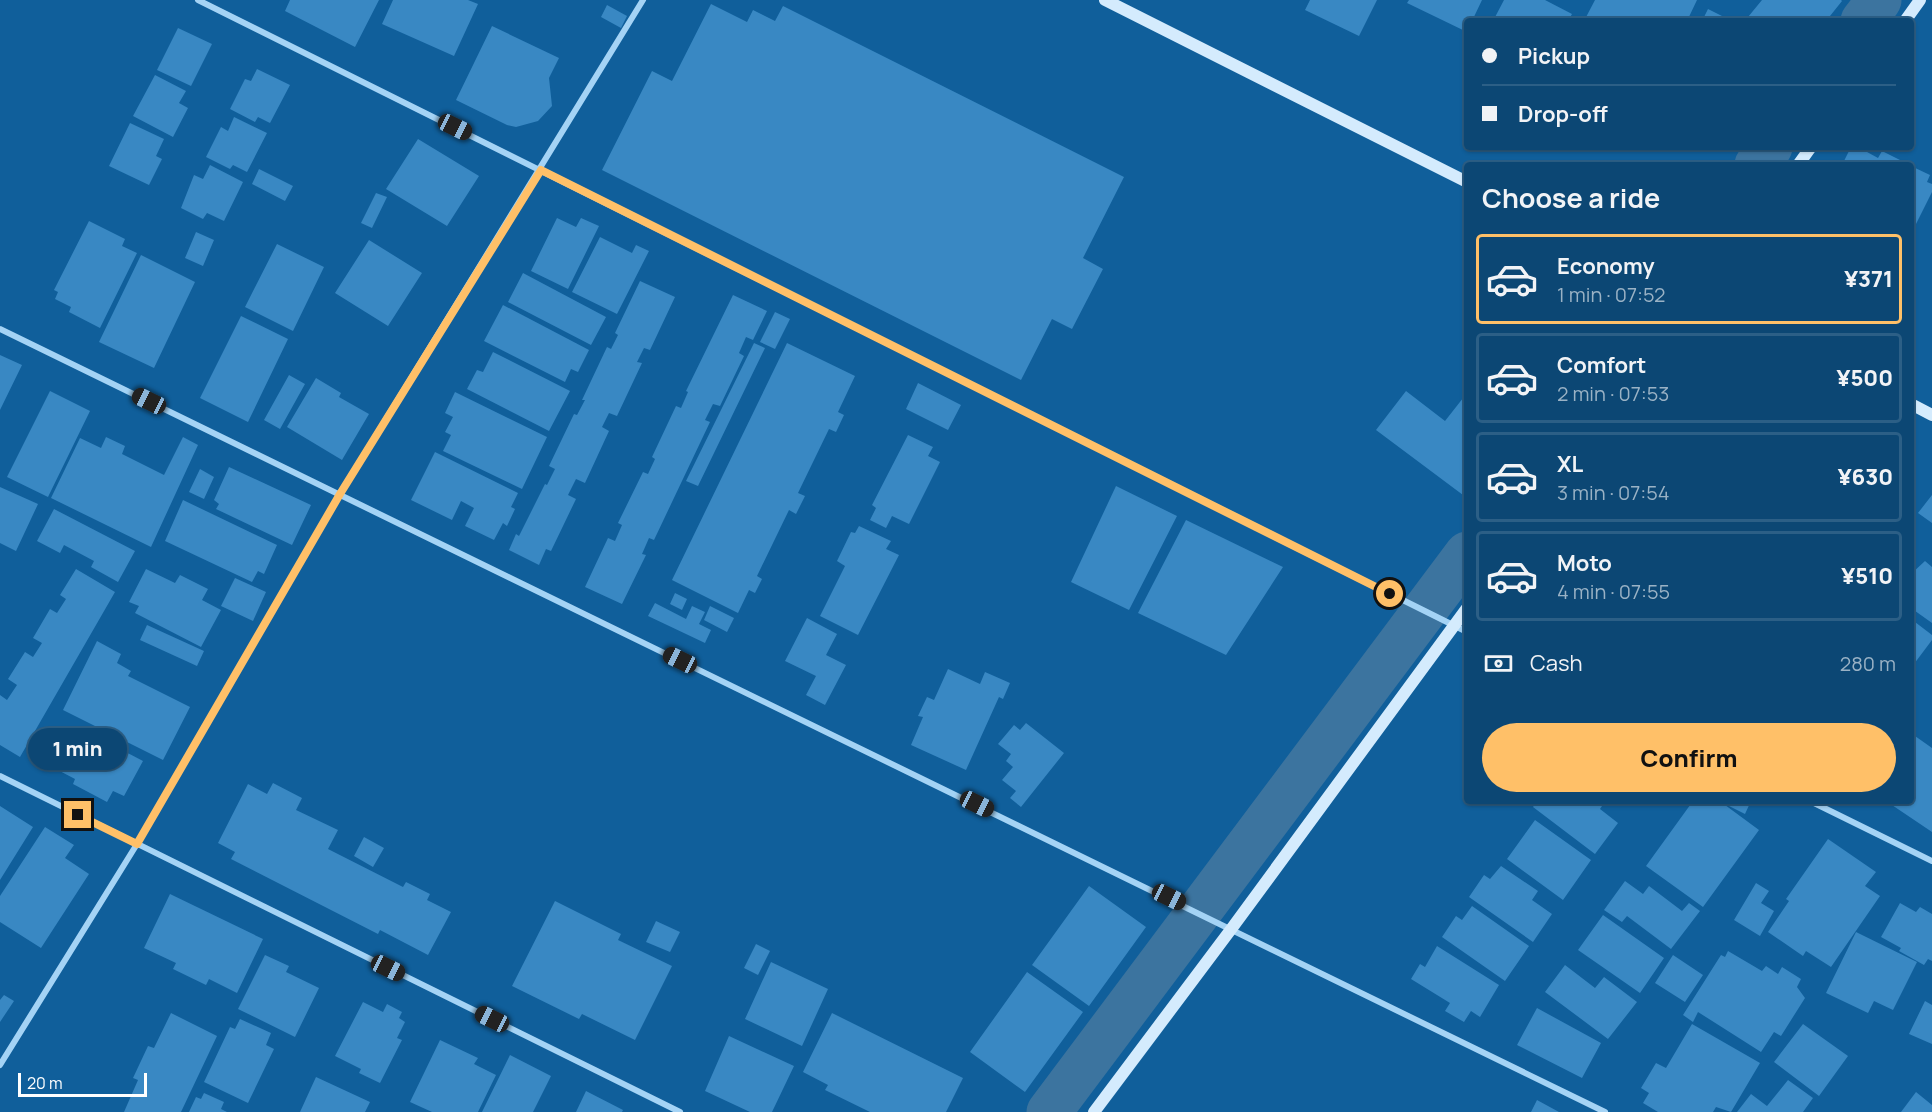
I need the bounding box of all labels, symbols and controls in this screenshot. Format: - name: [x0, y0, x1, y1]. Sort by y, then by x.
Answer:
- text: Pickup: [1518, 41, 1590, 71]
- text: Drop-off: [1518, 99, 1608, 129]
- car: [435, 111, 475, 143]
- text: Choose a ride: [1482, 179, 1660, 216]
- text: Economy: [1557, 251, 1655, 281]
- icon: car: [1485, 252, 1539, 306]
- text: ¥371: [1844, 264, 1893, 294]
- text: 1 min · 07:52: [1557, 281, 1665, 308]
- text: Comfort: [1557, 350, 1646, 380]
- icon: car: [1485, 351, 1539, 405]
- text: ¥500: [1837, 363, 1893, 393]
- text: 2 min · 07:53: [1557, 380, 1669, 407]
- car: [129, 385, 169, 417]
- text: XL: [1557, 449, 1583, 479]
- icon: car: [1485, 450, 1539, 504]
- text: ¥630: [1838, 462, 1893, 492]
- text: 3 min · 07:54: [1557, 479, 1670, 506]
- text: Moto: [1557, 548, 1612, 578]
- icon: car: [1485, 549, 1539, 603]
- text: ¥510: [1841, 561, 1893, 591]
- text: 4 min · 07:55: [1557, 578, 1670, 605]
- route start: [1376, 580, 1403, 607]
- car: [660, 644, 700, 676]
- icon: cash: [1482, 647, 1515, 680]
- text: Cash: [1530, 648, 1583, 678]
- text: 280 m: [1840, 650, 1896, 677]
- button: Confirm: [1482, 723, 1896, 792]
- callout: 1 min: [28, 728, 128, 770]
- text: 1 min: [52, 735, 103, 762]
- car: [957, 788, 997, 820]
- route end: [64, 801, 91, 828]
- car: [1149, 881, 1189, 913]
- car: [368, 952, 408, 984]
- car: [472, 1003, 512, 1035]
- scale bar: [18, 1070, 147, 1098]
- text: 20 m: [27, 1072, 63, 1094]

